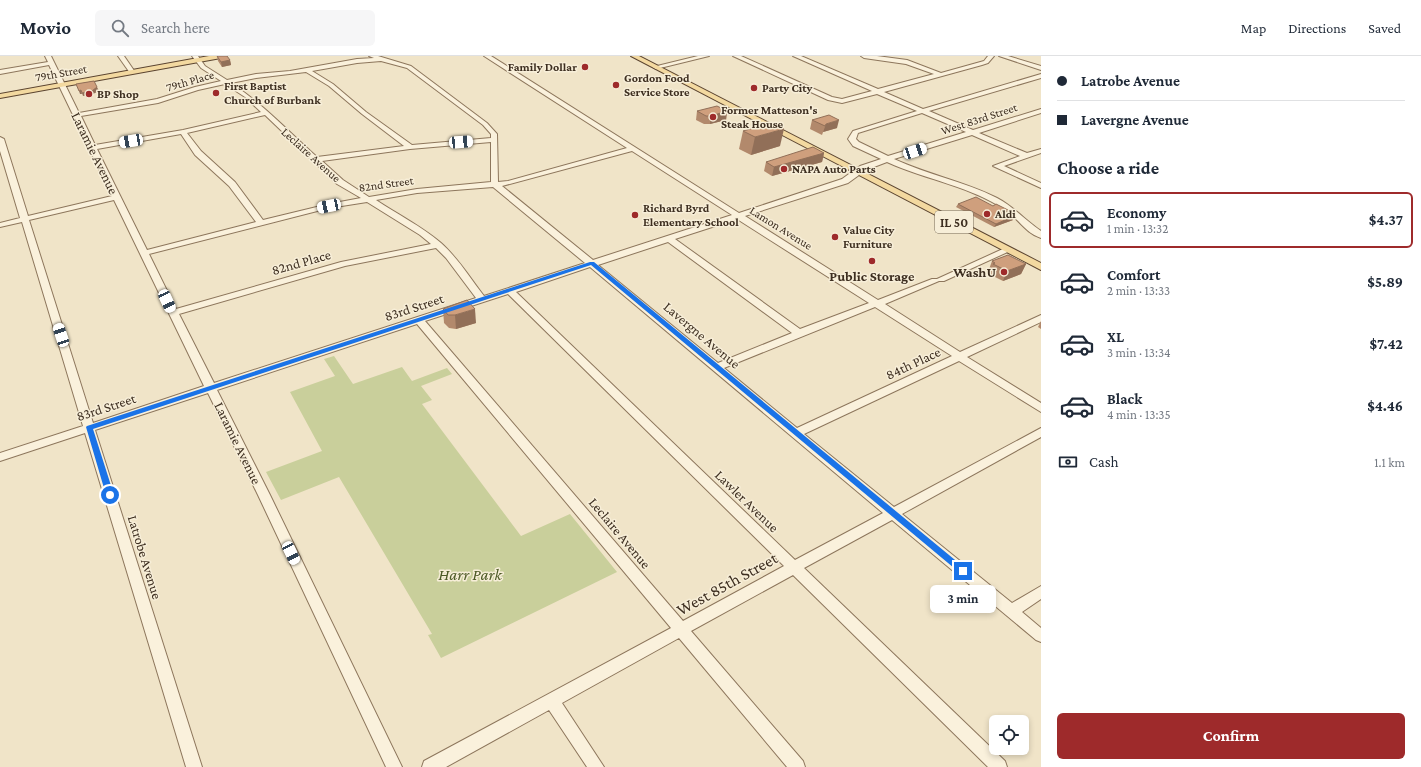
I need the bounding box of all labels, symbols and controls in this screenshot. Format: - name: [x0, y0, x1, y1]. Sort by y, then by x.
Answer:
- search box: [95, 10, 375, 46]
- text: Movio: [20, 17, 71, 38]
- icon: search: [109, 17, 131, 39]
- text: Search here: [141, 20, 210, 36]
- text: Map: [1241, 20, 1266, 36]
- text: Directions: [1288, 20, 1346, 36]
- text: Saved: [1368, 20, 1401, 36]
- place label: Family Dollar: [508, 60, 577, 74]
- street label: 79th Street: [34, 61, 89, 84]
- marker: Family Dollar: [580, 62, 590, 72]
- street label: 79th Place: [164, 67, 216, 95]
- place label: Gordon Food Service Store: [624, 71, 690, 99]
- text: Latrobe Avenue: [1081, 73, 1180, 89]
- place label: First Baptist Church of Burbank: [224, 79, 321, 107]
- marker: Gordon Food Service Store: [611, 80, 621, 90]
- place label: Party City: [762, 81, 812, 95]
- marker: Party City: [749, 83, 759, 93]
- place label: BP Shop: [97, 87, 139, 101]
- marker: First Baptist Church of Burbank: [211, 88, 221, 98]
- marker: BP Shop: [84, 89, 94, 99]
- street label: West 83rd Street: [939, 100, 1020, 138]
- place label: Former Matteson's Steak House: [721, 103, 818, 131]
- street label: Laramie Avenue: [68, 109, 122, 197]
- marker: Former Matteson's Steak House: [708, 112, 718, 122]
- text: Lavergne Avenue: [1081, 112, 1189, 128]
- street label: Leclaire Avenue: [278, 125, 344, 185]
- car: [118, 133, 144, 149]
- car: [449, 135, 473, 149]
- car: [902, 142, 928, 160]
- text: Choose a ride: [1057, 158, 1159, 178]
- place label: NAPA Auto Parts: [792, 162, 876, 176]
- marker: NAPA Auto Parts: [779, 164, 789, 174]
- street label: 82nd Street: [358, 173, 415, 195]
- car: [316, 198, 342, 214]
- place label: Richard Byrd Elementary School: [643, 201, 739, 229]
- icon: car: [1059, 202, 1095, 238]
- street label: Lamon Avenue: [747, 203, 815, 253]
- text: Economy: [1107, 205, 1166, 221]
- place label: Aldi: [994, 207, 1016, 221]
- marker: Aldi: [982, 209, 992, 219]
- marker: Richard Byrd Elementary School: [630, 210, 640, 220]
- road number: IL 50: [935, 211, 973, 233]
- text: $4.37: [1369, 212, 1403, 228]
- text: 1 min · 13:32: [1107, 221, 1168, 236]
- place label: Value City Furniture: [842, 223, 895, 251]
- marker: Value City Furniture: [830, 232, 840, 242]
- street label: 82nd Place: [270, 246, 332, 278]
- marker: Public Storage: [867, 256, 877, 266]
- place label: WashU: [952, 264, 996, 280]
- icon: car: [1059, 264, 1095, 300]
- marker: WashU: [999, 267, 1009, 277]
- text: Comfort: [1107, 267, 1161, 283]
- place label: Public Storage: [829, 268, 915, 284]
- text: $5.89: [1367, 274, 1403, 290]
- text: 2 min · 13:33: [1107, 283, 1170, 298]
- car: [156, 288, 178, 314]
- street label: 83rd Street: [382, 290, 446, 324]
- street label: Lavergne Avenue: [661, 298, 743, 372]
- car: [52, 322, 70, 348]
- icon: car: [1059, 326, 1095, 362]
- text: XL: [1107, 329, 1124, 345]
- text: $7.42: [1369, 336, 1403, 352]
- street label: 84th Place: [883, 343, 943, 383]
- text: 3 min · 13:34: [1107, 345, 1171, 360]
- icon: car: [1059, 388, 1095, 424]
- street label: 83rd Street: [74, 390, 138, 424]
- text: Black: [1107, 391, 1142, 407]
- text: $4.46: [1367, 398, 1403, 414]
- street label: Laramie Avenue: [211, 399, 265, 487]
- text: 4 min · 13:35: [1107, 407, 1171, 422]
- icon: cash: [1057, 451, 1079, 473]
- text: Cash: [1089, 454, 1119, 470]
- text: 1.1 km: [1374, 455, 1405, 470]
- street label: Lawler Avenue: [712, 467, 782, 535]
- route start: [101, 486, 119, 504]
- street label: Leclaire Avenue: [586, 494, 654, 572]
- street label: Latrobe Avenue: [125, 513, 165, 601]
- car: [280, 540, 302, 566]
- street label: West 85th Street: [673, 548, 781, 620]
- route end: [954, 562, 972, 580]
- park label: Harr Park: [438, 565, 503, 584]
- callout: 3 min: [930, 585, 996, 613]
- text: 3 min: [947, 591, 979, 606]
- button: Confirm: [1057, 713, 1405, 759]
- map controls: [989, 715, 1029, 755]
- button: locate: [989, 715, 1029, 755]

